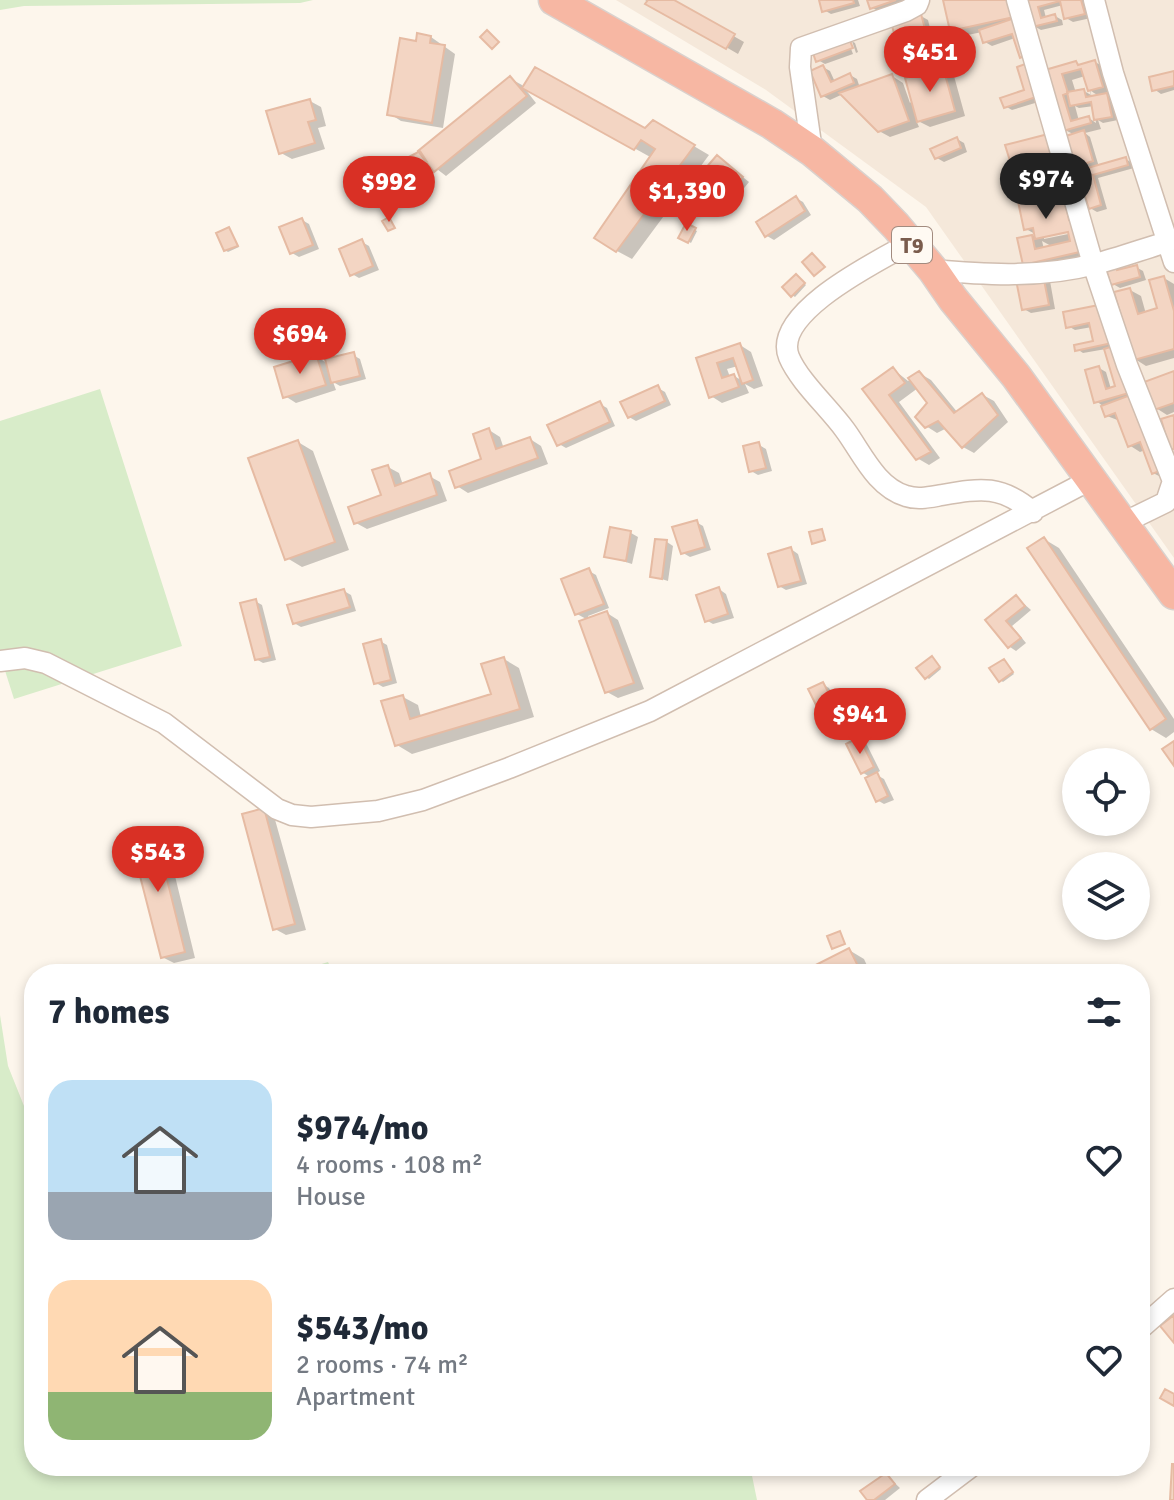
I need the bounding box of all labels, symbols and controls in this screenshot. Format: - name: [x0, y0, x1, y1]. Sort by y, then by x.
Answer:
- pin: $451: [883, 26, 977, 94]
- text: $451: [902, 36, 958, 68]
- pin: $974: [999, 153, 1093, 221]
- pin: $992: [342, 156, 436, 224]
- text: $974: [1018, 163, 1074, 195]
- pin: $1,390: [622, 165, 752, 233]
- text: $992: [361, 166, 417, 198]
- text: $1,390: [648, 175, 726, 207]
- road number: T9: [892, 227, 932, 263]
- pin: $694: [253, 308, 347, 376]
- text: $694: [272, 318, 328, 350]
- pin: $941: [813, 688, 907, 756]
- text: $941: [832, 698, 888, 730]
- map controls: [1062, 748, 1150, 940]
- button: locate: [1062, 748, 1150, 836]
- pin: $543: [111, 826, 205, 894]
- text: $543: [130, 836, 186, 868]
- button: layers: [1062, 852, 1150, 940]
- icon: filters: [1082, 990, 1126, 1034]
- text: 7 homes: [48, 991, 169, 1033]
- text: $974/mo: [296, 1107, 429, 1149]
- icon: home: [112, 1112, 208, 1208]
- icon: heart: [1082, 1138, 1126, 1182]
- text: 4 rooms · 108 m²: [296, 1149, 483, 1181]
- text: House: [296, 1181, 366, 1213]
- text: $543/mo: [296, 1307, 429, 1349]
- icon: home: [112, 1312, 208, 1408]
- icon: heart: [1082, 1338, 1126, 1382]
- text: 2 rooms · 74 m²: [296, 1349, 469, 1381]
- text: Apartment: [296, 1381, 415, 1413]

